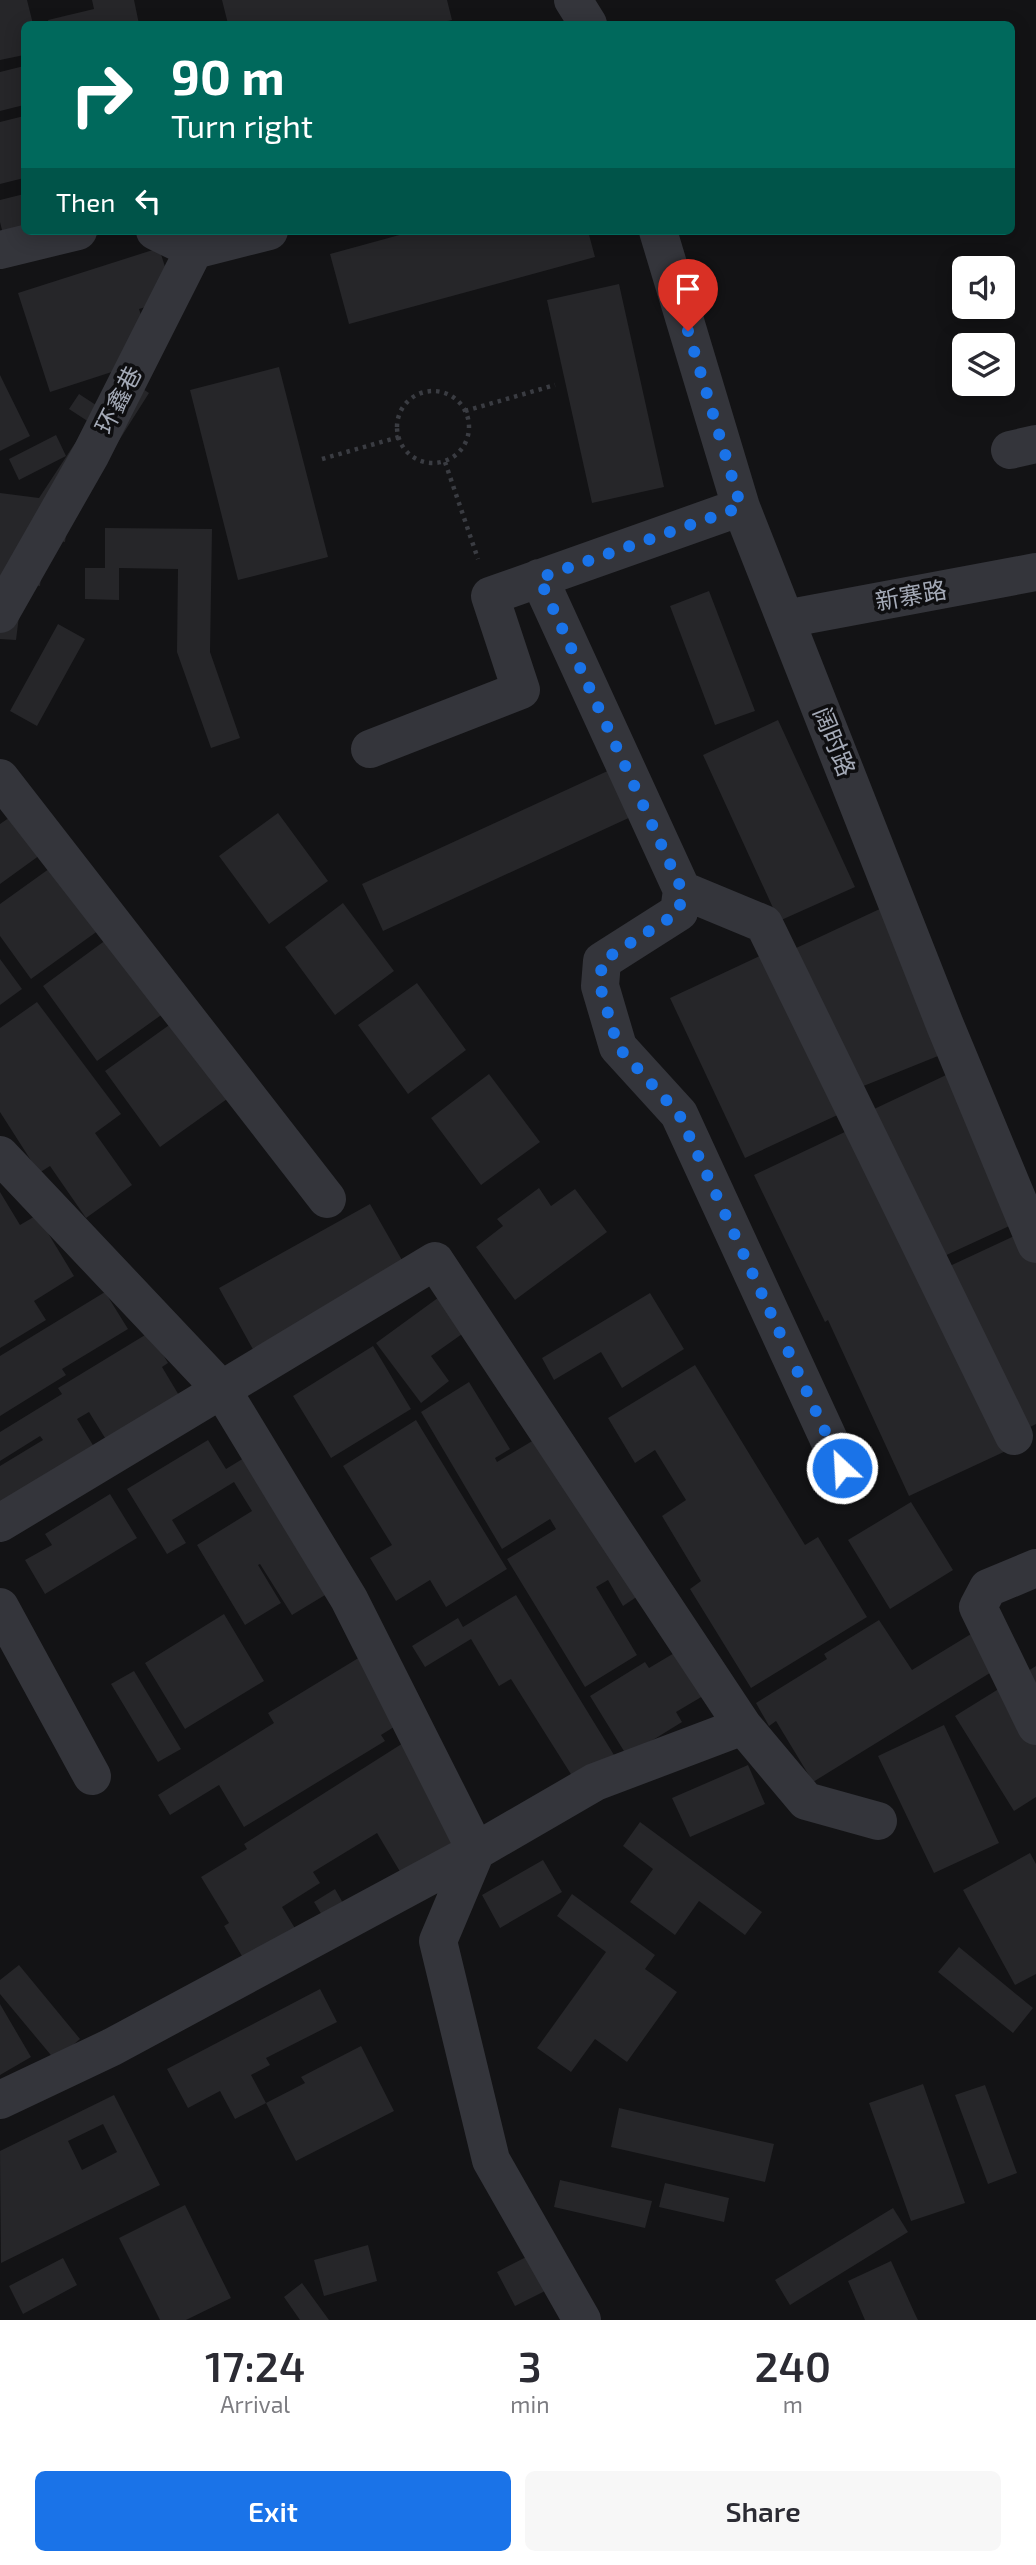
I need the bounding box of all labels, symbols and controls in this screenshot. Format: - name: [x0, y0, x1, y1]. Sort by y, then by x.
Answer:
- text: 90 m: [171, 46, 285, 105]
- icon: right: [56, 49, 147, 140]
- text: Turn right: [171, 106, 313, 144]
- icon: left: [129, 182, 167, 220]
- text: Then: [56, 186, 115, 217]
- map controls: [952, 256, 1015, 396]
- button: sound: [952, 256, 1015, 319]
- pin: [658, 259, 718, 331]
- icon: arrive: [669, 270, 707, 308]
- button: layers: [952, 333, 1015, 396]
- street label: 环鑫巷: [88, 361, 147, 438]
- street label: 新寨路: [873, 574, 949, 615]
- street label: 阔时路: [808, 703, 862, 780]
- position arrow: [805, 1431, 879, 1505]
- text: 17:24: [205, 2340, 305, 2390]
- text: 3: [518, 2340, 542, 2390]
- text: 240: [755, 2340, 831, 2390]
- text: Arrival: [220, 2390, 290, 2418]
- text: min: [510, 2390, 550, 2418]
- text: m: [783, 2390, 803, 2418]
- button: Exit: [35, 2471, 511, 2551]
- button: Share: [525, 2471, 1001, 2551]

